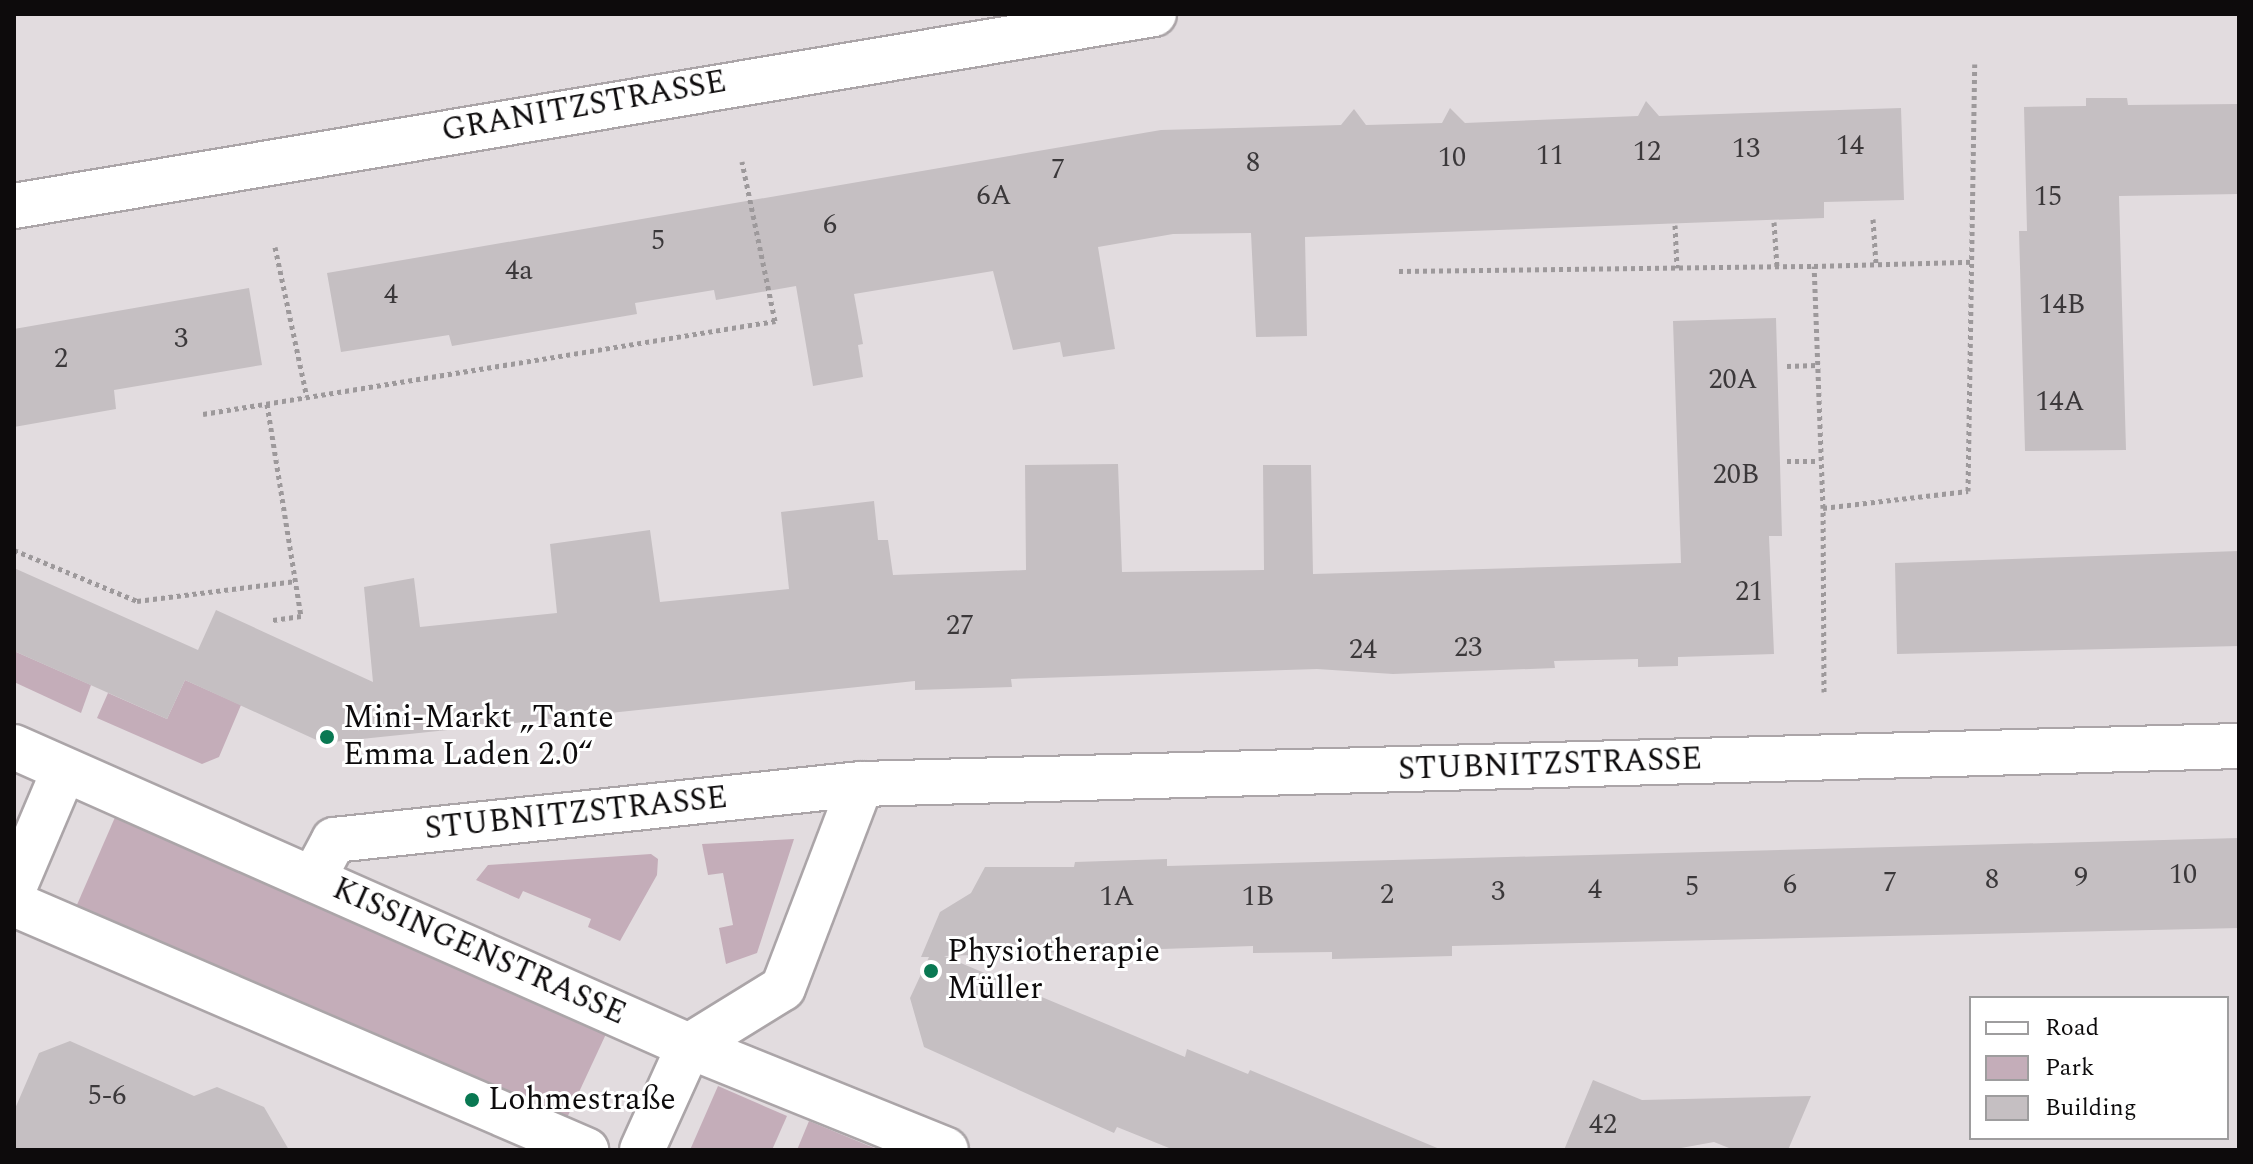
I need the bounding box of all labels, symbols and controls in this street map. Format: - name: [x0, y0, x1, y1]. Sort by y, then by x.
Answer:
- street label: GRANITZSTRASSE: [439, 63, 729, 151]
- house number: 14: [1836, 129, 1864, 163]
- house number: 13: [1732, 132, 1760, 166]
- house number: 12: [1633, 135, 1661, 169]
- house number: 11: [1536, 139, 1564, 173]
- house number: 10: [1438, 141, 1466, 175]
- house number: 8: [1246, 146, 1260, 180]
- house number: 7: [1051, 153, 1065, 187]
- house number: 6A: [977, 179, 1011, 213]
- house number: 15: [2034, 180, 2062, 214]
- house number: 6: [823, 208, 837, 242]
- house number: 5: [651, 224, 665, 258]
- house number: 4a: [505, 254, 533, 288]
- house number: 4: [384, 278, 398, 312]
- house number: 14B: [2039, 288, 2085, 322]
- house number: 3: [174, 322, 188, 356]
- house number: 2: [54, 342, 68, 376]
- house number: 20A: [1709, 363, 1757, 397]
- house number: 14A: [2036, 385, 2084, 419]
- house number: 20B: [1713, 458, 1759, 492]
- house number: 21: [1735, 575, 1763, 609]
- house number: 27: [946, 609, 974, 643]
- house number: 23: [1454, 631, 1482, 665]
- house number: 24: [1349, 633, 1377, 667]
- place label: Mini-Markt „Tante Emma Laden 2.0“: [343, 700, 614, 775]
- marker: Mini-Markt „Tante Emma Laden 2.0“: [318, 728, 336, 746]
- street label: STUBNITZSTRASSE: [1397, 741, 1703, 789]
- street label: STUBNITZSTRASSE: [423, 779, 729, 849]
- house number: 10: [2169, 858, 2197, 892]
- house number: 9: [2074, 861, 2088, 895]
- house number: 8: [1985, 863, 1999, 897]
- house number: 7: [1883, 866, 1897, 900]
- house number: 6: [1783, 868, 1797, 902]
- street label: KISSINGENSTRASSE: [326, 870, 632, 1034]
- house number: 5: [1685, 870, 1699, 904]
- house number: 4: [1588, 873, 1602, 907]
- house number: 3: [1491, 875, 1505, 909]
- house number: 2: [1380, 878, 1394, 912]
- house number: 1A: [1100, 880, 1134, 914]
- house number: 1B: [1242, 880, 1274, 914]
- place label: Physiotherapie Müller: [947, 934, 1160, 1009]
- marker: Physiotherapie Müller: [922, 962, 940, 980]
- legend: [1969, 996, 2229, 1140]
- text: Road: [2045, 1010, 2099, 1046]
- text: Park: [2045, 1050, 2095, 1086]
- house number: 5-6: [88, 1079, 126, 1113]
- place label: Lohmestraße: [488, 1081, 676, 1119]
- text: Building: [2045, 1090, 2137, 1126]
- marker: Lohmestraße: [463, 1091, 481, 1109]
- house number: 42: [1589, 1108, 1617, 1142]

